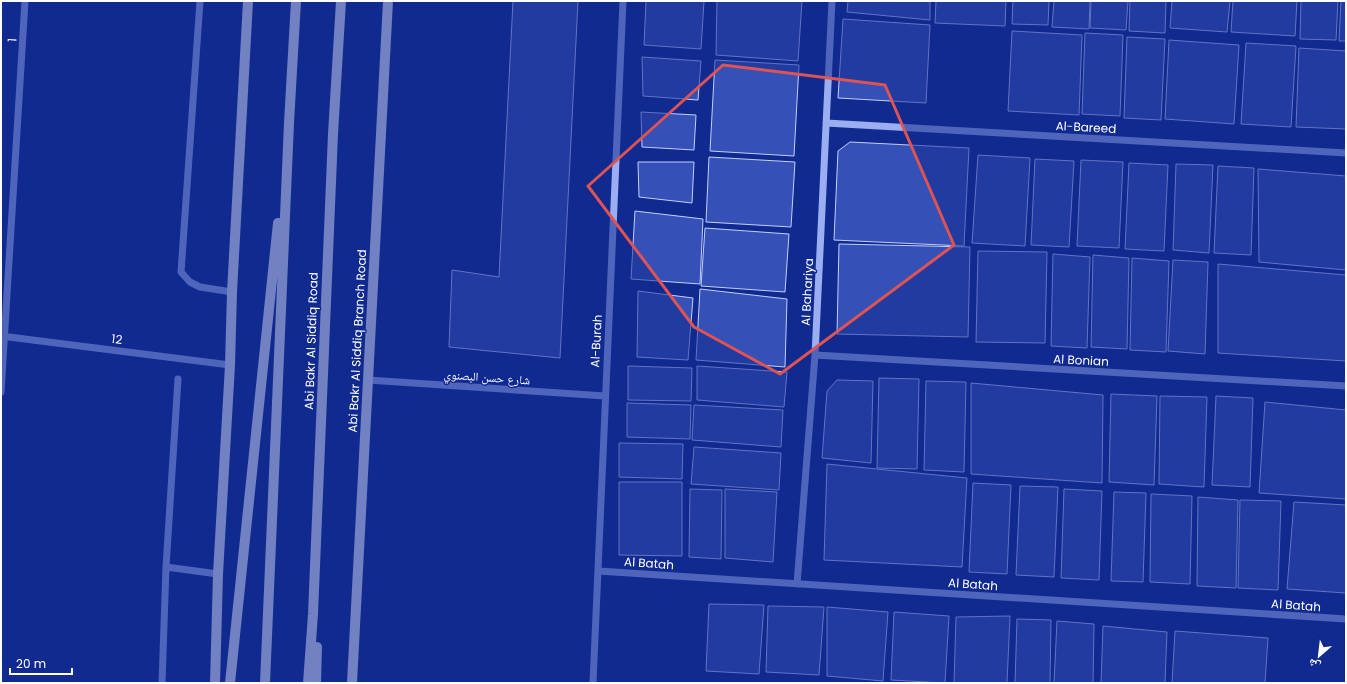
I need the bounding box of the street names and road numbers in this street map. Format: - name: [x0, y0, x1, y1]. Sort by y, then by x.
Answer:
- street label: 1: [3, 37, 21, 43]
- street label: Al-Bareed: [1055, 117, 1117, 137]
- street label: Abi Bakr Al Siddiq Branch Road: [344, 249, 370, 433]
- street label: Al Bahariya: [797, 258, 817, 326]
- street label: Abi Bakr Al Siddiq Road: [300, 272, 322, 410]
- street label: Al-Burah: [586, 314, 606, 368]
- street label: 12: [111, 330, 123, 348]
- street label: Al Bonian: [1053, 350, 1109, 370]
- street label: شارع حسن البصنوي: [443, 365, 531, 391]
- street label: Al Batah: [624, 553, 674, 573]
- street label: Al Batah: [948, 574, 998, 594]
- street label: Al Batah: [1271, 595, 1321, 615]

